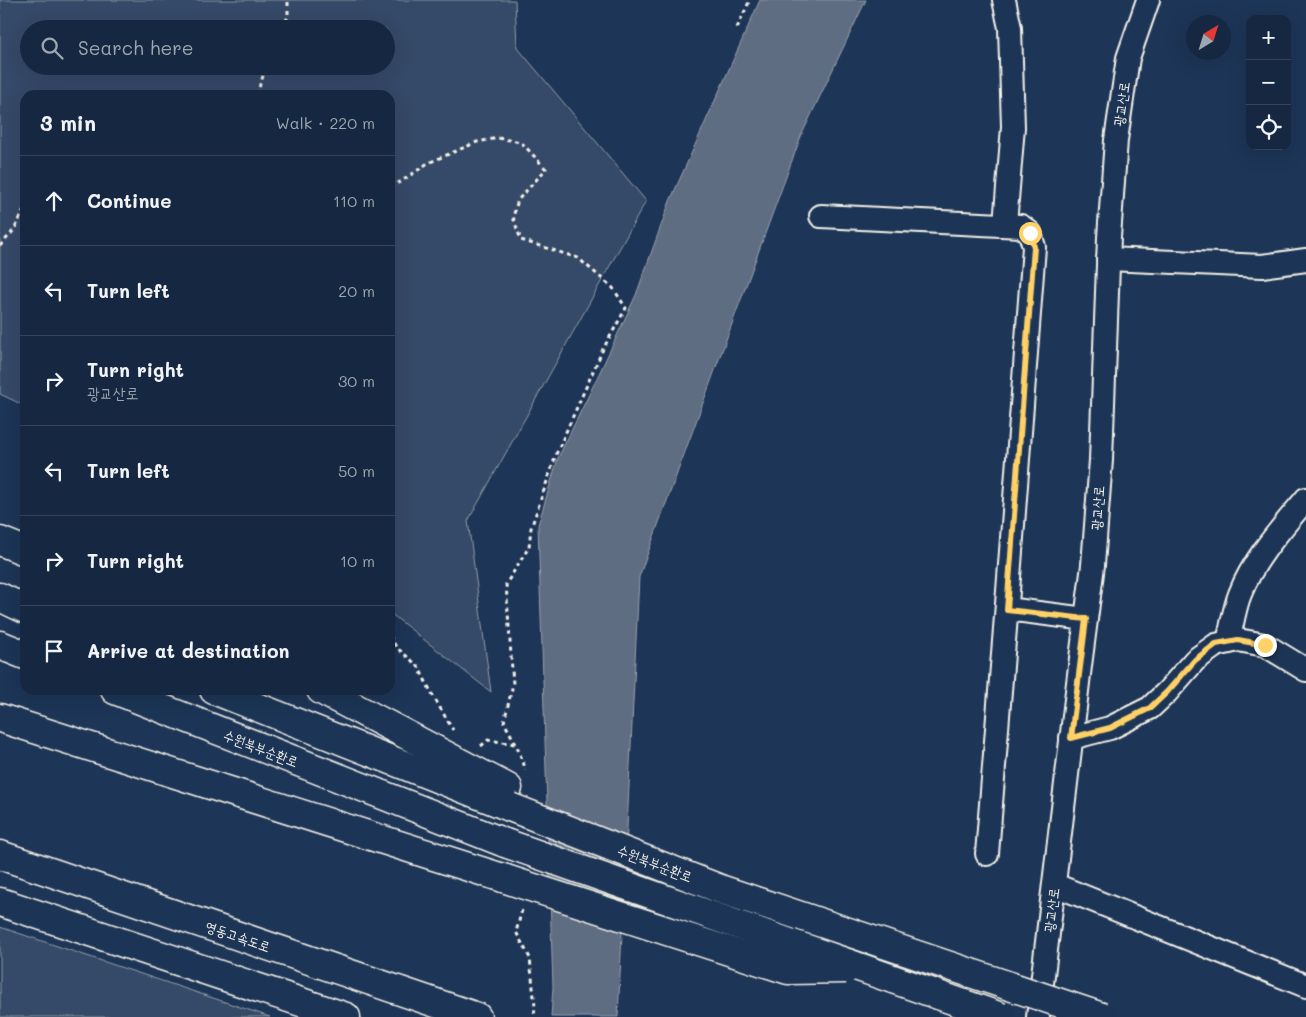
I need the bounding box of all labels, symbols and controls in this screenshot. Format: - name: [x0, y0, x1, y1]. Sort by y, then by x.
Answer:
- north arrow: [1186, 15, 1231, 60]
- map controls: [1246, 15, 1291, 150]
- button: +: [1246, 15, 1291, 60]
- search box: [20, 20, 395, 75]
- icon: search: [38, 34, 66, 62]
- text: Search here: [78, 35, 194, 60]
- button: −: [1246, 60, 1291, 105]
- street label: 광교산로: [1108, 80, 1134, 128]
- button: locate: [1246, 105, 1291, 150]
- text: 3 min: [40, 109, 96, 136]
- text: Walk · 220 m: [276, 112, 375, 133]
- icon: ahead: [40, 187, 68, 215]
- text: Continue: [87, 188, 172, 213]
- text: 110 m: [333, 190, 375, 211]
- route start: [1019, 222, 1042, 245]
- icon: left: [40, 277, 68, 305]
- text: Turn left: [87, 278, 170, 303]
- text: 20 m: [338, 280, 375, 301]
- text: Turn right: [87, 357, 184, 382]
- icon: right: [40, 367, 68, 395]
- text: 30 m: [338, 370, 375, 391]
- text: 광교산로: [87, 382, 139, 403]
- icon: left: [40, 457, 68, 485]
- text: Turn left: [87, 458, 170, 483]
- text: 50 m: [338, 460, 375, 481]
- street label: 광교산로: [1086, 485, 1108, 531]
- icon: right: [40, 547, 68, 575]
- text: Turn right: [87, 548, 184, 573]
- text: 10 m: [340, 550, 375, 571]
- route end: [1254, 634, 1277, 657]
- icon: arrive: [40, 637, 68, 665]
- text: Arrive at destination: [87, 638, 290, 663]
- street label: 수원북부순환로: [221, 725, 301, 771]
- street label: 수원북부순환로: [615, 840, 695, 886]
- street label: 광교산로: [1039, 886, 1063, 934]
- street label: 영동고속도로: [203, 916, 273, 956]

